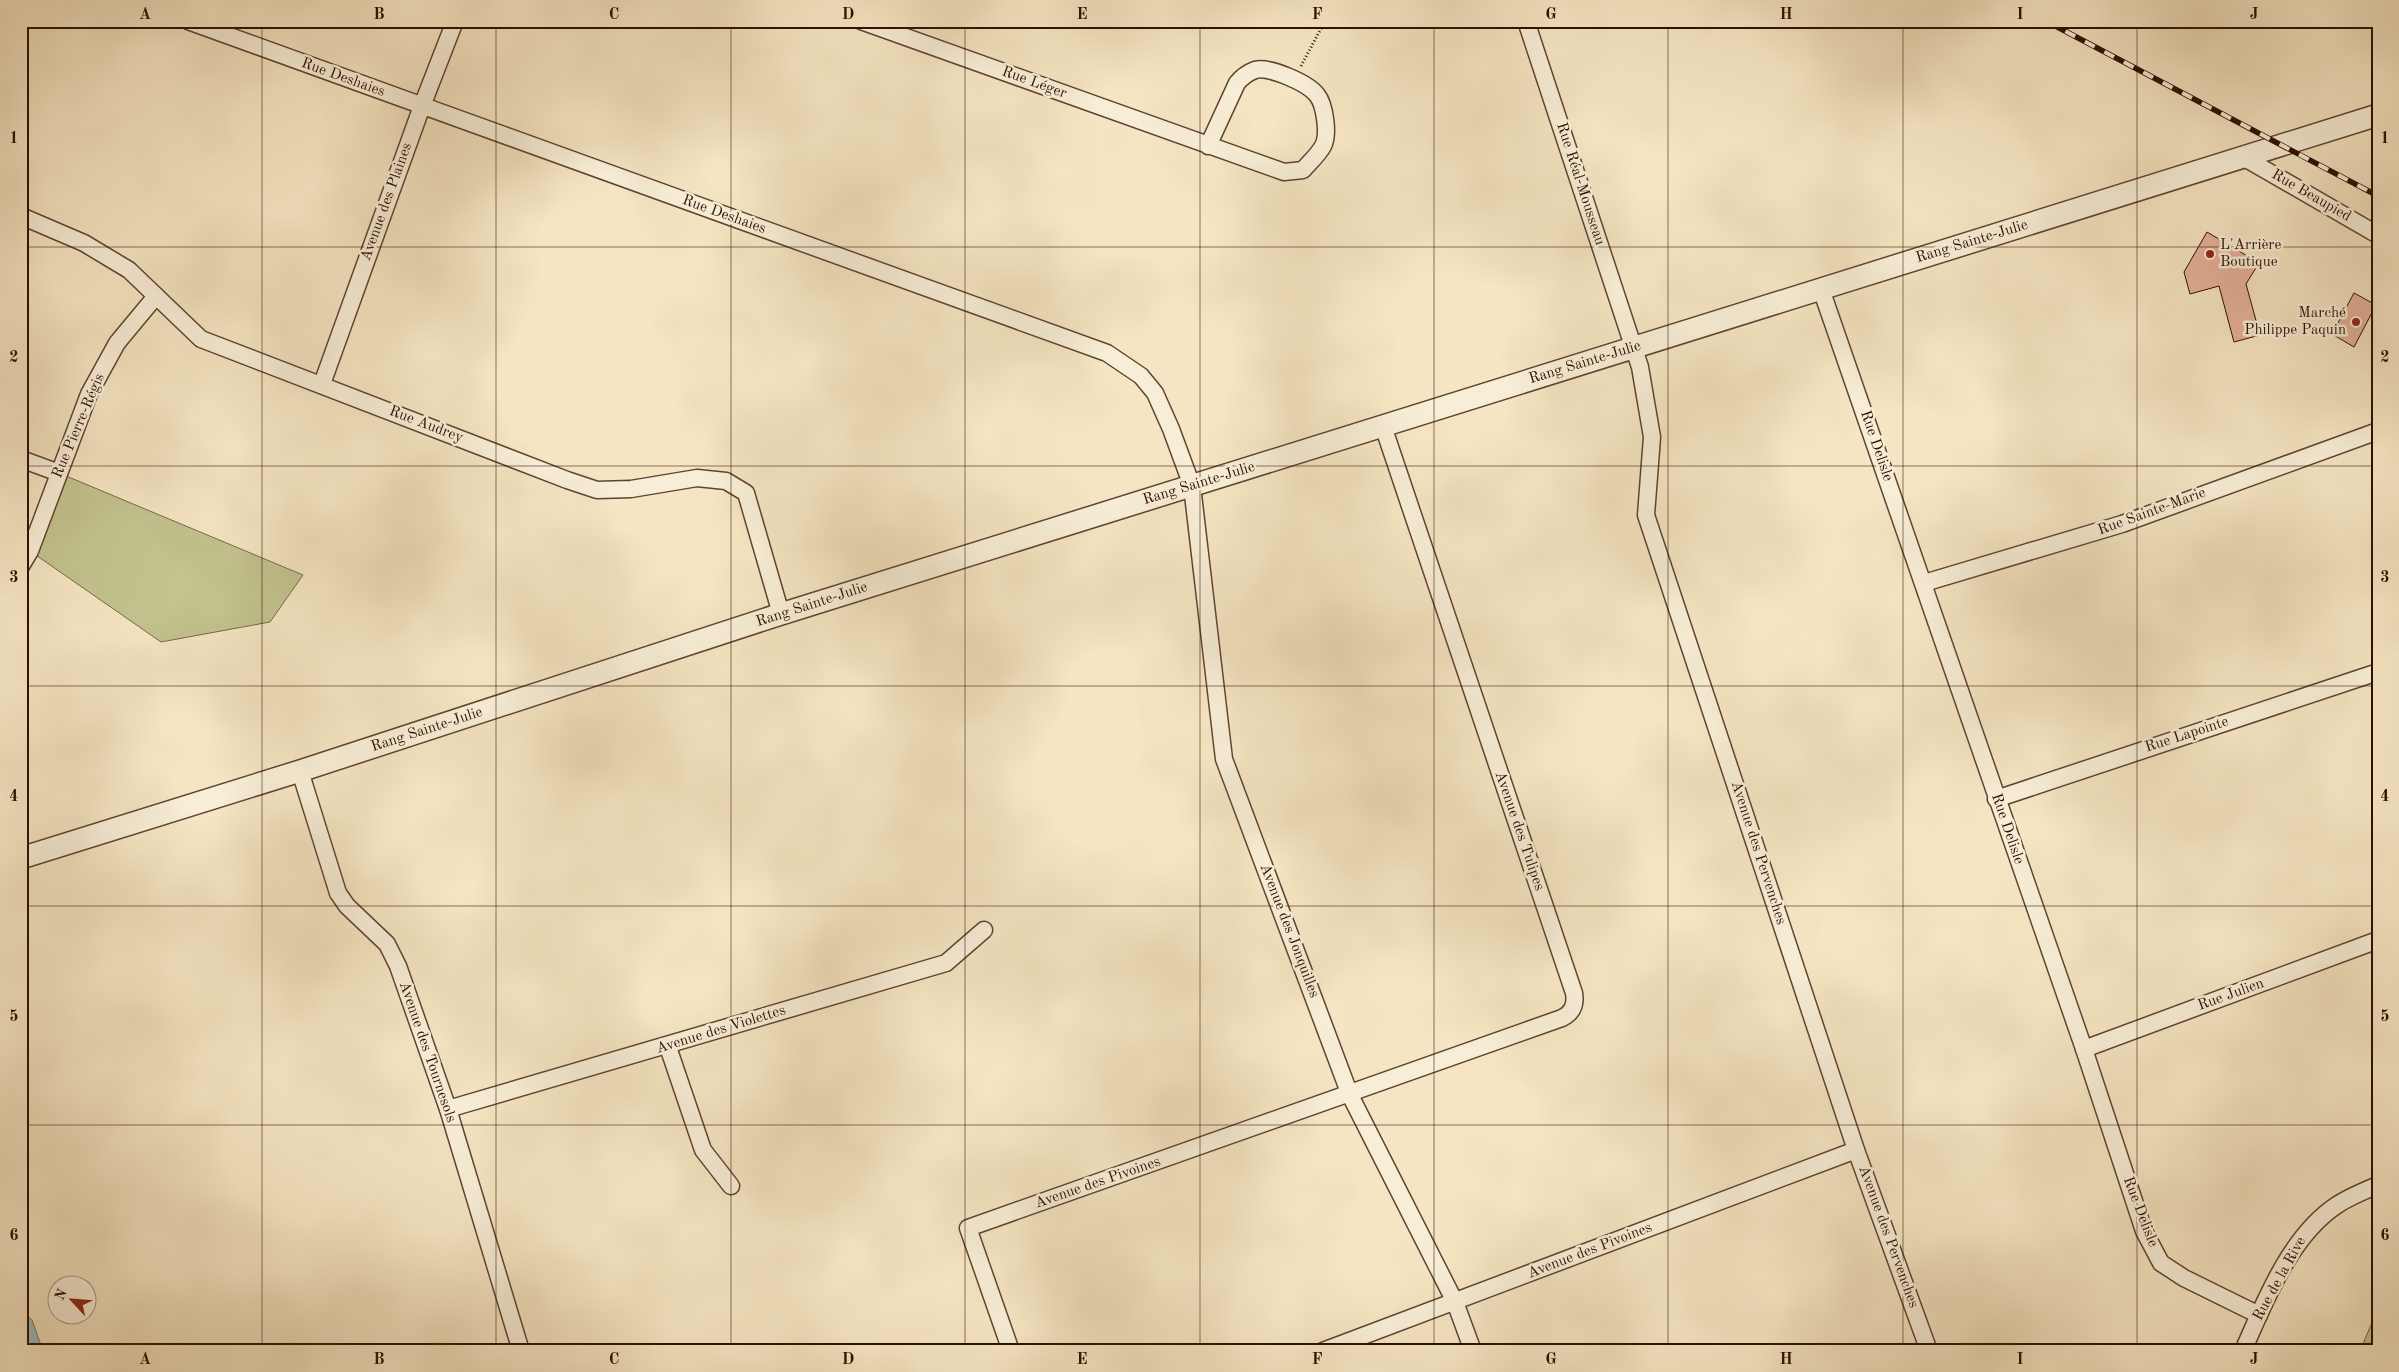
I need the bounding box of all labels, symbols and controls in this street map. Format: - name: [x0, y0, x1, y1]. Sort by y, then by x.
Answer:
- text: A: [139, 7, 151, 23]
- text: B: [373, 7, 385, 23]
- text: C: [609, 7, 619, 23]
- text: D: [842, 7, 854, 23]
- text: E: [1076, 7, 1088, 23]
- text: F: [1312, 7, 1323, 23]
- text: G: [1545, 7, 1557, 23]
- text: H: [1779, 7, 1793, 23]
- text: I: [2016, 7, 2024, 23]
- text: J: [2250, 7, 2259, 23]
- street label: Rue Deshaies: [299, 56, 387, 100]
- street label: Rue Léger: [1000, 64, 1068, 102]
- street label: Rue Réal-Mousseau: [1553, 121, 1607, 247]
- text: 1: [9, 131, 19, 147]
- text: 1: [2380, 131, 2390, 147]
- street label: Avenue des Plaines: [359, 141, 415, 263]
- street label: Rue Beaupied: [2269, 167, 2353, 225]
- street label: Rue Deshaies: [680, 193, 768, 237]
- street label: Rang Sainte-Julie: [1914, 218, 2030, 266]
- place label: L'Arrière Boutique: [2220, 238, 2282, 270]
- marker: L'Arrière Boutique: [2204, 248, 2216, 260]
- place label: Marché Philippe Paquin: [2244, 306, 2346, 338]
- marker: Marché Philippe Paquin: [2350, 316, 2362, 328]
- street label: Rang Sainte-Julie: [1527, 339, 1643, 387]
- text: 2: [9, 350, 19, 366]
- text: 2: [2380, 350, 2390, 366]
- street label: Rue Pierre-Régis: [50, 371, 108, 481]
- street label: Rue Audrey: [387, 404, 465, 446]
- street label: Rue Delisle: [1857, 409, 1895, 484]
- street label: Rang Sainte-Julie: [1141, 460, 1257, 508]
- street label: Rue Sainte-Marie: [2096, 486, 2208, 538]
- text: 3: [9, 570, 19, 586]
- text: 3: [2380, 570, 2390, 586]
- street label: Rang Sainte-Julie: [754, 580, 870, 630]
- street label: Rang Sainte-Julie: [369, 705, 485, 755]
- street label: Rue Lapointe: [2143, 714, 2231, 756]
- street label: Avenue des Tulipes: [1492, 769, 1546, 893]
- street label: Avenue des Pervenches: [1728, 779, 1788, 927]
- text: 4: [9, 789, 19, 805]
- text: 4: [2380, 789, 2390, 805]
- street label: Rue Delisle: [1988, 792, 2026, 867]
- street label: Avenue des Jonquilles: [1257, 862, 1321, 1000]
- street label: Rue Julien: [2196, 976, 2266, 1014]
- street label: Avenue des Tournesols: [396, 980, 458, 1124]
- street label: Avenue des Violettes: [654, 1003, 788, 1057]
- text: 5: [9, 1009, 19, 1025]
- text: 5: [2380, 1009, 2390, 1025]
- street label: Avenue des Pivoines: [1033, 1154, 1163, 1212]
- street label: Avenue des Pervenches: [1855, 1164, 1921, 1310]
- street label: Rue Delisle: [2120, 1175, 2160, 1249]
- street label: Avenue des Pivoines: [1526, 1220, 1654, 1282]
- text: 6: [9, 1228, 19, 1244]
- text: 6: [2380, 1228, 2390, 1244]
- street label: Rue de la Rive: [2251, 1234, 2309, 1323]
- north arrow: [48, 1274, 98, 1324]
- text: N: [53, 1287, 70, 1303]
- text: A: [139, 1352, 151, 1368]
- text: B: [373, 1352, 385, 1368]
- text: C: [609, 1352, 619, 1368]
- text: D: [842, 1352, 854, 1368]
- text: E: [1076, 1352, 1088, 1368]
- text: F: [1312, 1352, 1323, 1368]
- text: G: [1545, 1352, 1557, 1368]
- text: H: [1779, 1352, 1793, 1368]
- text: I: [2016, 1352, 2024, 1368]
- text: J: [2250, 1352, 2259, 1368]

